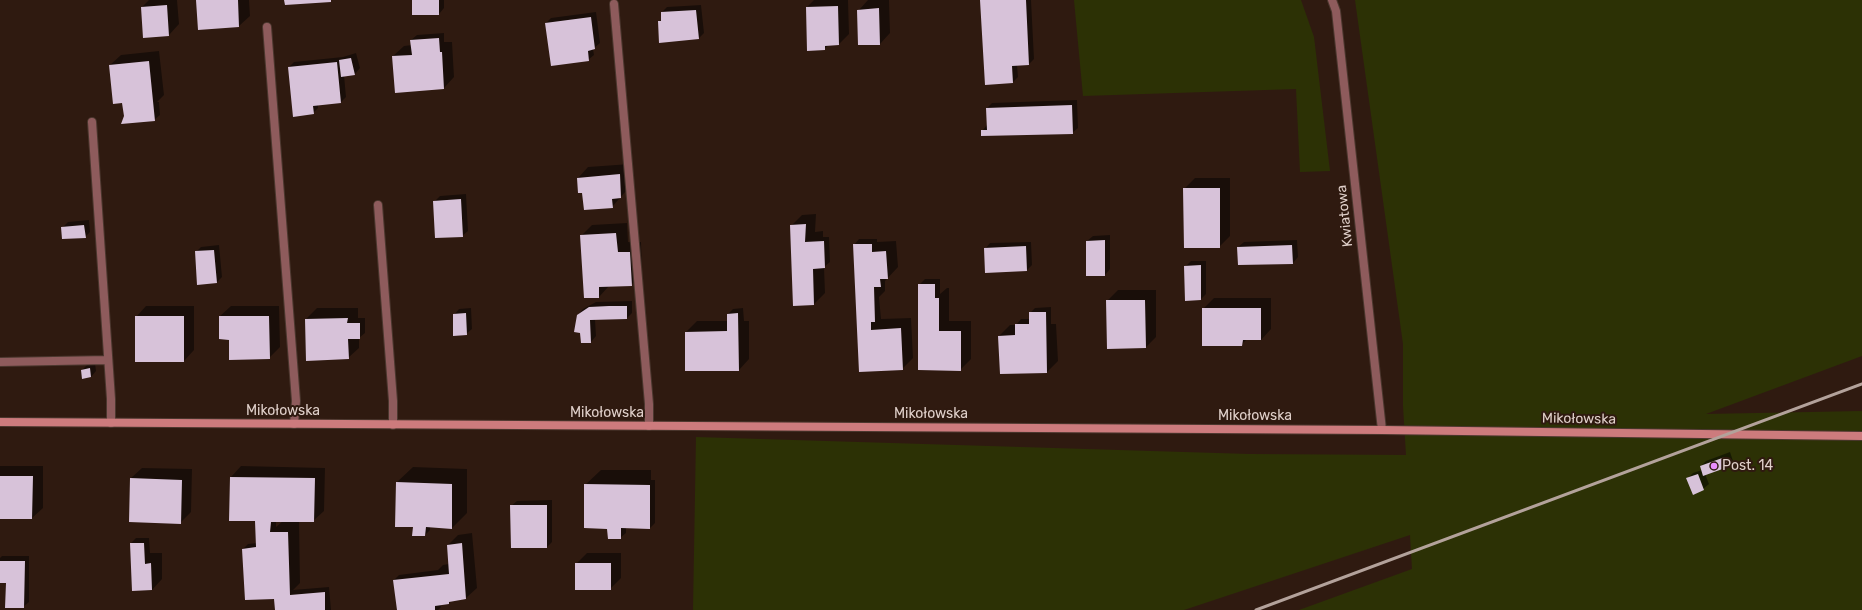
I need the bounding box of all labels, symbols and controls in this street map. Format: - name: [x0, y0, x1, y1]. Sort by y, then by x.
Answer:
- street label: Kwiatowa: [1333, 184, 1357, 248]
- street label: Mikołowska: [246, 403, 320, 419]
- street label: Mikołowska: [570, 405, 644, 421]
- street label: Mikołowska: [894, 406, 968, 422]
- street label: Mikołowska: [1218, 408, 1292, 424]
- street label: Mikołowska: [1542, 410, 1616, 428]
- place label: Post. 14: [1722, 458, 1773, 474]
- marker: Post. 14: [1709, 461, 1719, 471]

